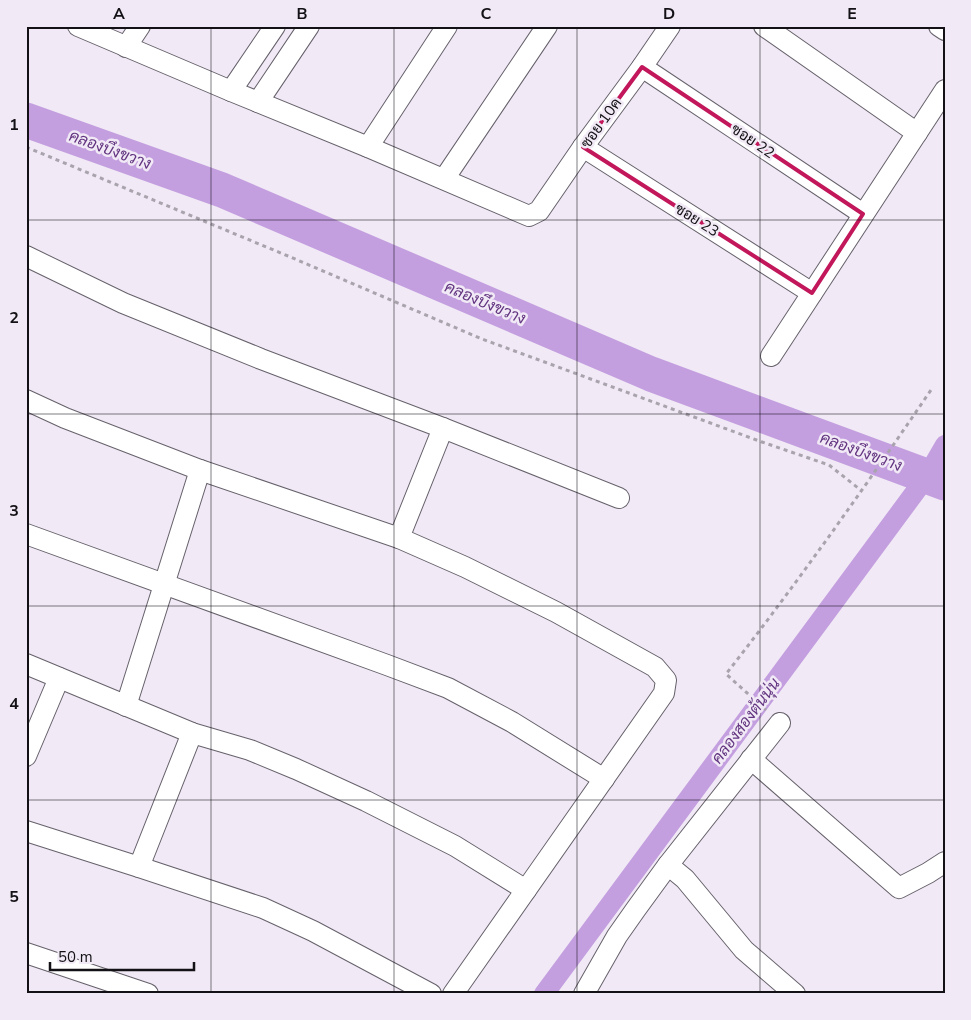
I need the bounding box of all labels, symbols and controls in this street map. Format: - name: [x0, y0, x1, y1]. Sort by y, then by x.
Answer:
- text: A: [113, 3, 125, 25]
- text: B: [296, 3, 308, 25]
- text: C: [481, 3, 492, 25]
- text: D: [663, 3, 675, 25]
- text: E: [847, 3, 857, 25]
- street label: ซอย 10ค: [576, 94, 626, 152]
- text: 1: [9, 114, 19, 136]
- street label: ซอย 22: [727, 119, 779, 163]
- water label: คลองบึงขวาง: [66, 125, 154, 175]
- street label: ซอย 23: [671, 199, 723, 241]
- water label: คลองบึงขวาง: [441, 276, 529, 330]
- text: 2: [9, 307, 19, 329]
- water label: คลองบึงขวาง: [817, 427, 905, 477]
- text: 3: [9, 500, 19, 522]
- water label: คลองสองต้นนุ่น: [706, 673, 785, 768]
- text: 4: [9, 693, 19, 715]
- text: 5: [9, 886, 19, 908]
- scale bar: [50, 940, 194, 972]
- text: 50 m: [58, 947, 93, 967]

